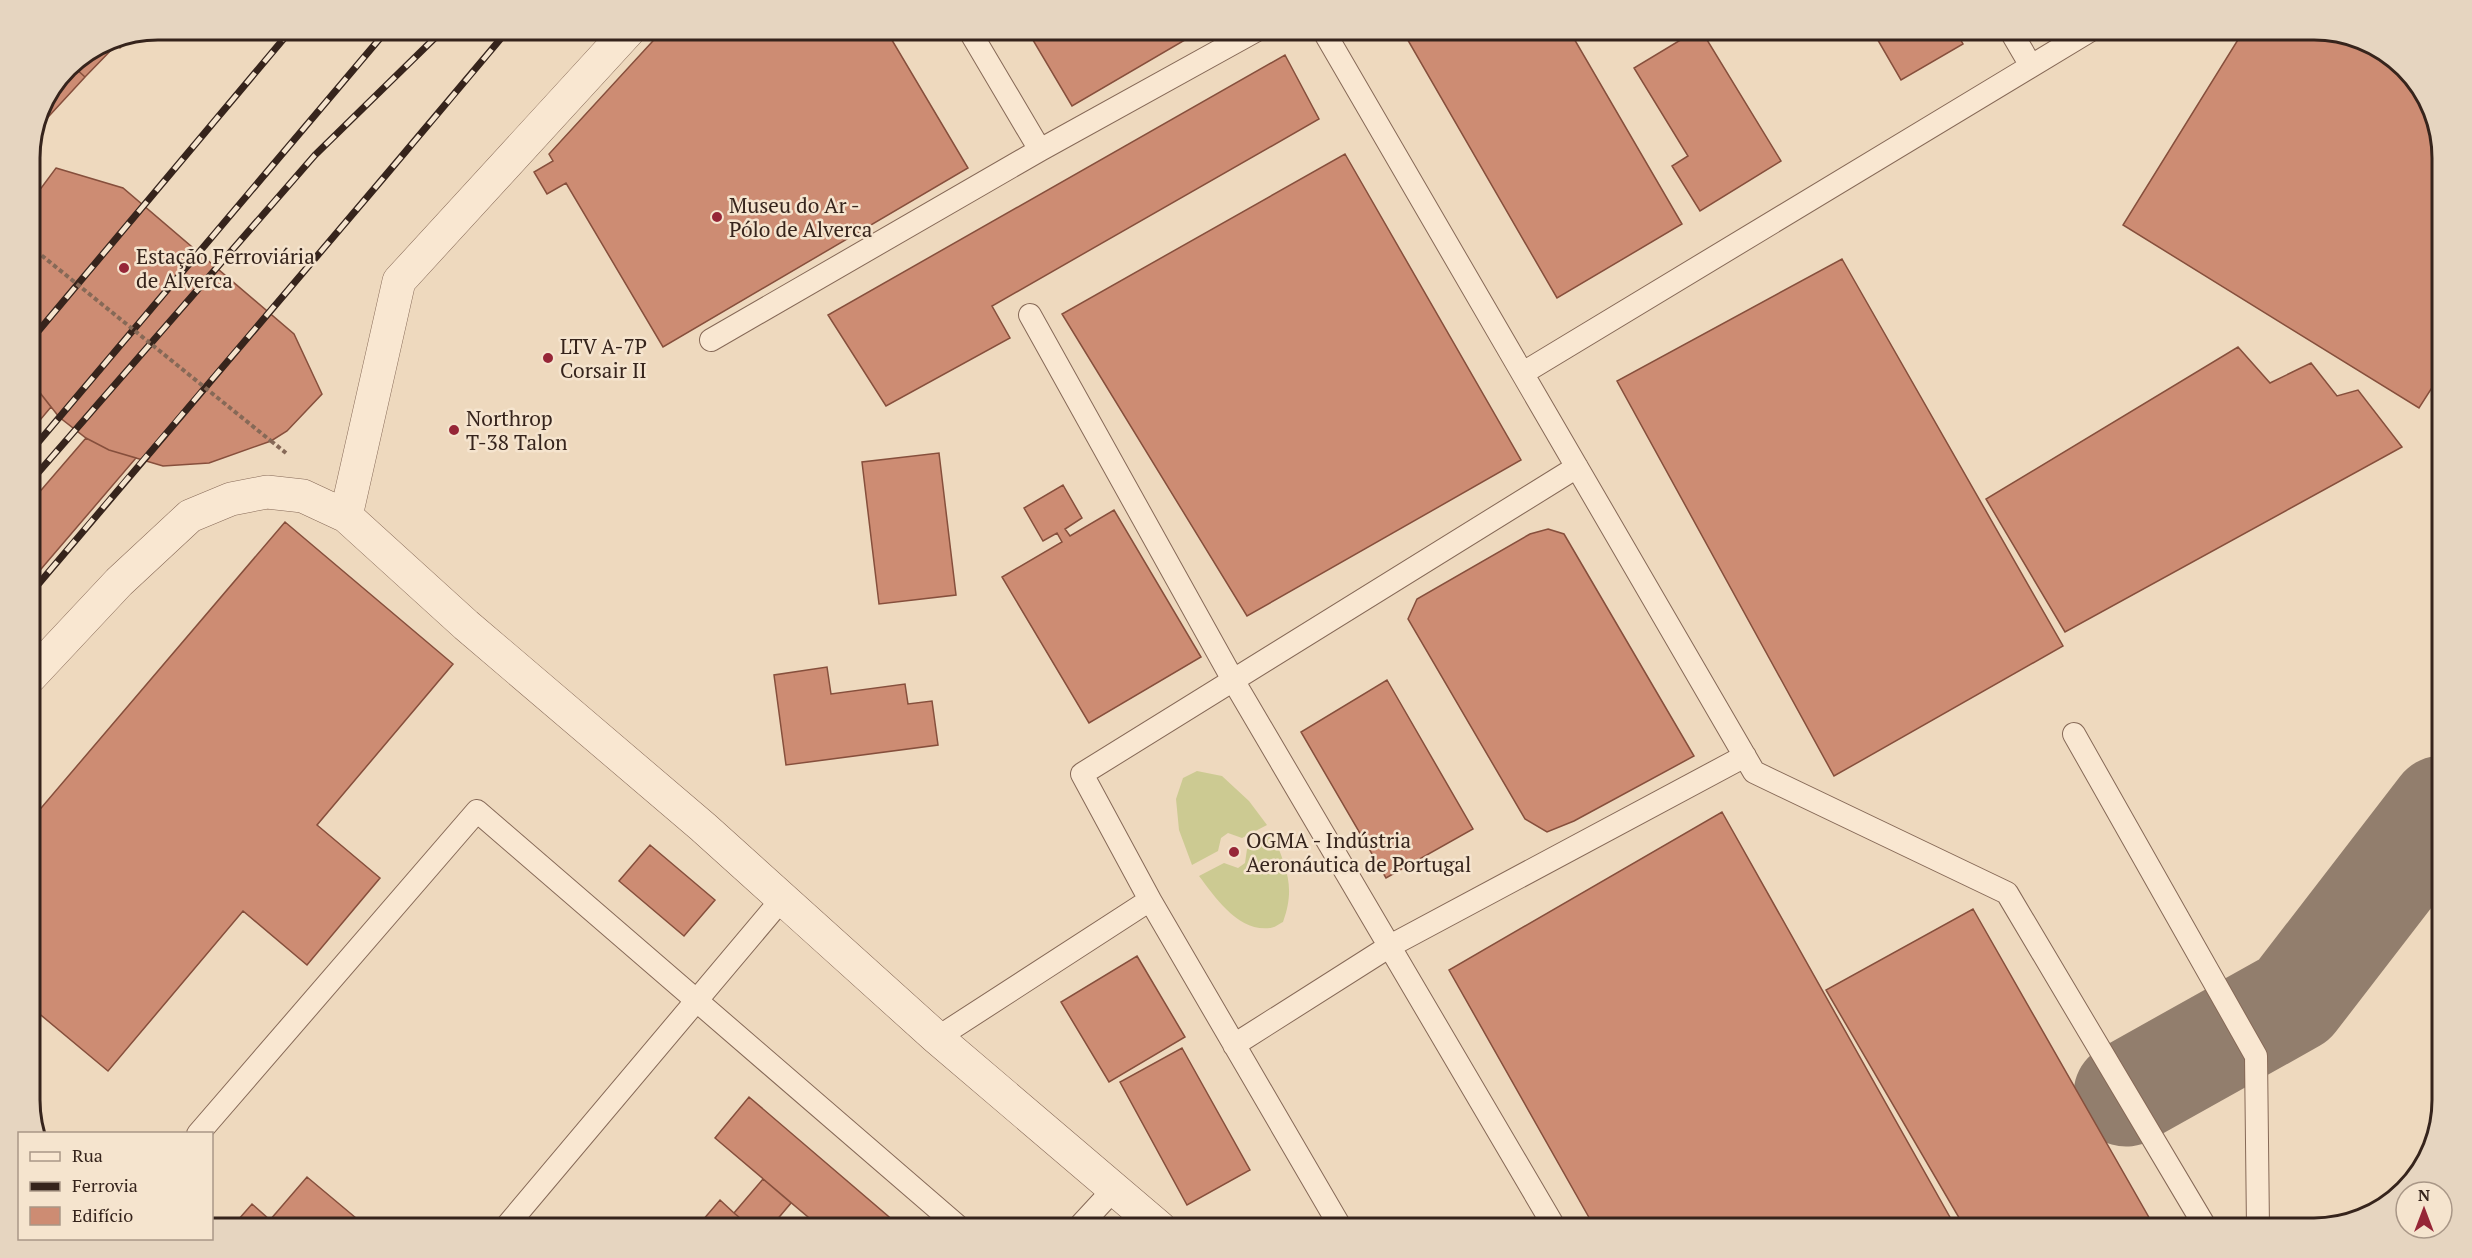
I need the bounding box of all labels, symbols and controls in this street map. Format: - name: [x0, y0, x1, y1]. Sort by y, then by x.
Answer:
- place label: Museu do Ar - Pólo de Alverca: [729, 191, 873, 243]
- marker: Museu do Ar - Pólo de Alverca: [710, 210, 724, 224]
- place label: Estação Ferroviária de Alverca: [136, 242, 315, 294]
- marker: Estação Ferroviária de Alverca: [117, 261, 131, 275]
- place label: LTV A-7P Corsair II: [560, 332, 647, 384]
- marker: LTV A-7P Corsair II: [541, 351, 555, 365]
- place label: Northrop T-38 Talon: [466, 404, 568, 456]
- marker: Northrop T-38 Talon: [447, 423, 461, 437]
- place label: OGMA - Indústria Aeronáutica de Portugal: [1246, 826, 1471, 878]
- marker: OGMA - Indústria Aeronáutica de Portugal: [1227, 845, 1241, 859]
- legend: [18, 1132, 213, 1240]
- text: Rua: [72, 1143, 103, 1167]
- text: Ferrovia: [72, 1173, 138, 1197]
- north arrow: [2394, 1180, 2454, 1240]
- text: N: [2418, 1184, 2430, 1206]
- text: Edifício: [72, 1203, 133, 1227]

